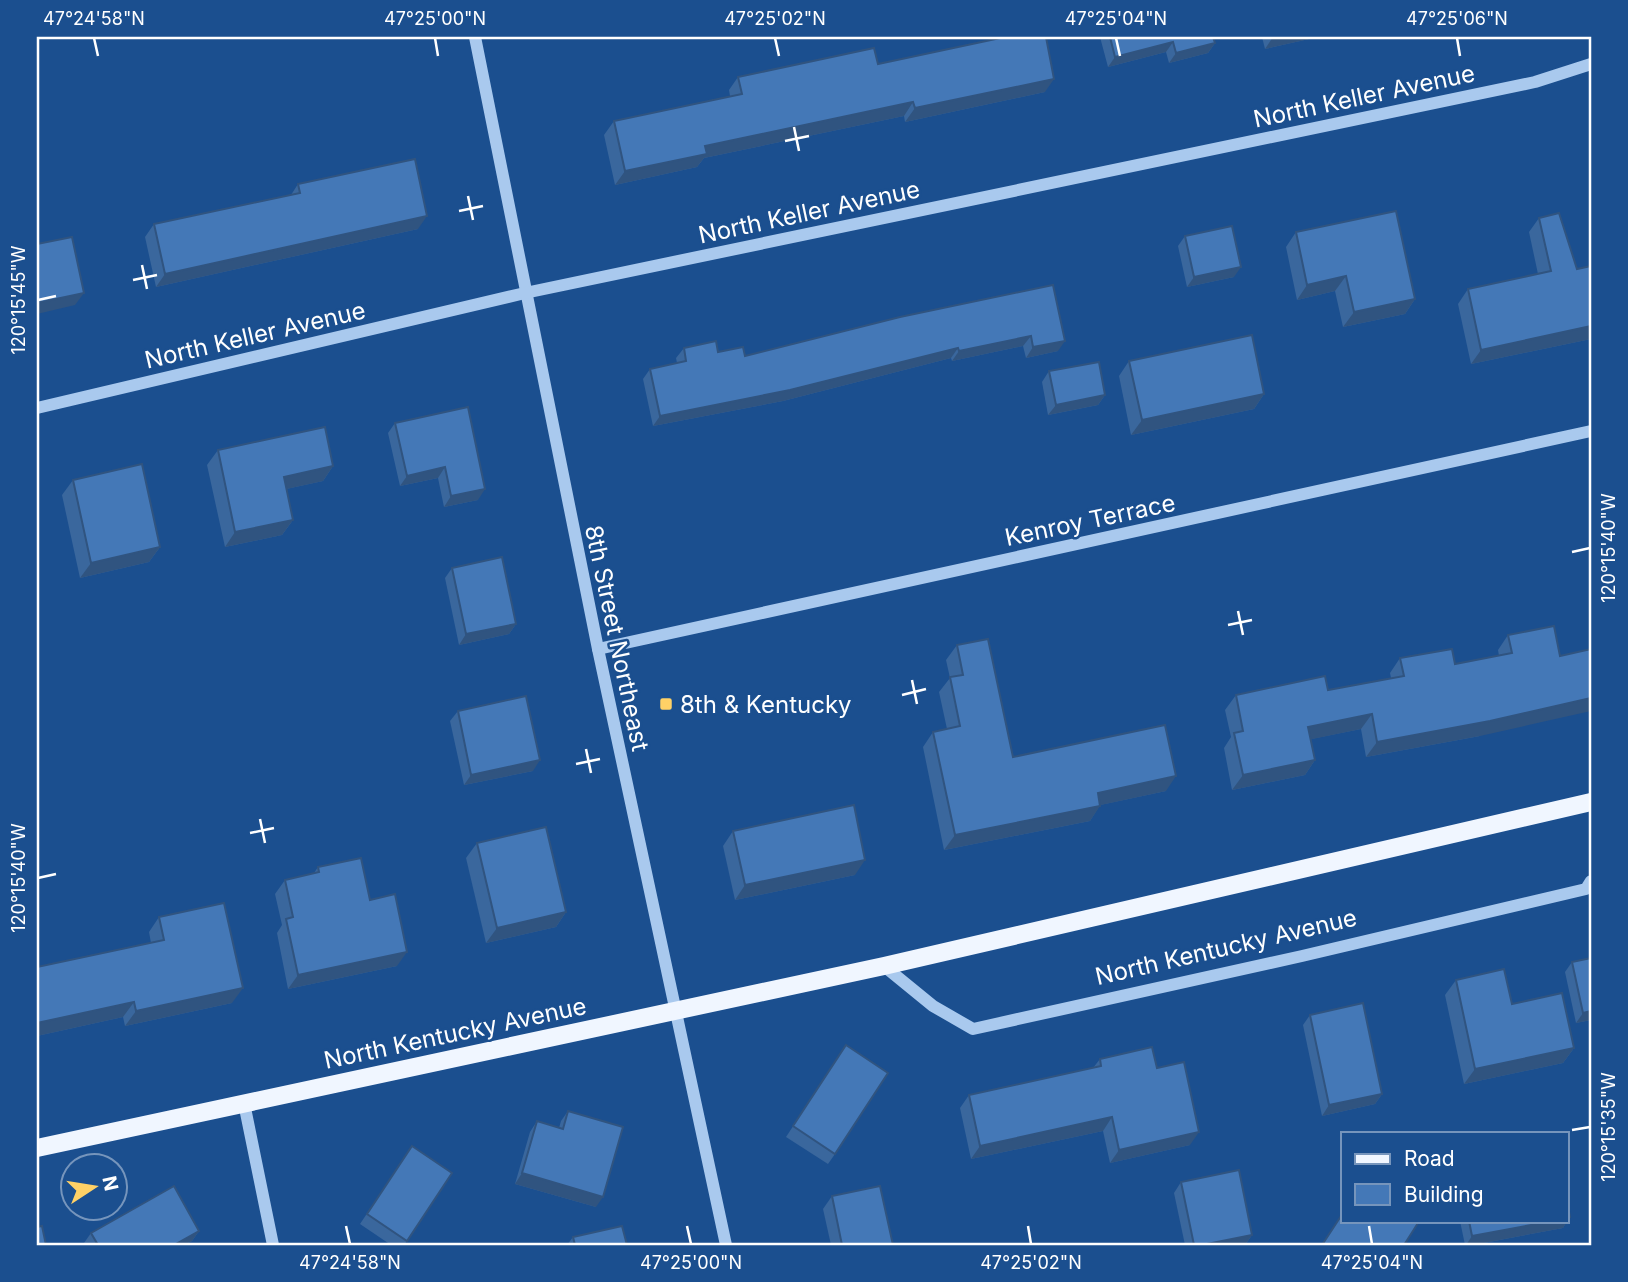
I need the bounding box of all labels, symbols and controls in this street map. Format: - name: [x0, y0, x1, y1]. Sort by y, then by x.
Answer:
- text: 47°24'58"N: [43, 8, 145, 29]
- text: 47°25'00"N: [384, 8, 486, 29]
- text: 47°25'02"N: [724, 8, 826, 29]
- text: 47°25'04"N: [1065, 8, 1167, 29]
- text: 47°25'06"N: [1406, 8, 1508, 29]
- street label: North Keller Avenue: [1251, 58, 1477, 134]
- street label: North Keller Avenue: [696, 174, 922, 250]
- text: 120°15'45"W: [8, 245, 29, 355]
- street label: North Keller Avenue: [142, 296, 368, 374]
- street label: Kenroy Terrace: [1002, 488, 1178, 552]
- text: 120°15'40"W: [1598, 493, 1619, 603]
- street label: 8th Street Northeast: [579, 522, 655, 754]
- place label: 8th & Kentucky: [680, 690, 852, 719]
- marker: 8th & Kentucky: [658, 696, 674, 712]
- text: 120°15'40"W: [8, 823, 29, 933]
- street label: North Kentucky Avenue: [1092, 903, 1360, 991]
- street label: North Kentucky Avenue: [321, 991, 589, 1075]
- text: 120°15'35"W: [1598, 1072, 1619, 1182]
- legend: [1341, 1132, 1568, 1222]
- text: Road: [1404, 1146, 1455, 1171]
- north arrow: [60, 1152, 130, 1222]
- text: N: [97, 1174, 123, 1193]
- text: Building: [1404, 1182, 1484, 1207]
- text: 47°24'58"N: [299, 1252, 401, 1273]
- text: 47°25'00"N: [640, 1252, 742, 1273]
- text: 47°25'02"N: [980, 1252, 1082, 1273]
- text: 47°25'04"N: [1321, 1252, 1423, 1273]

